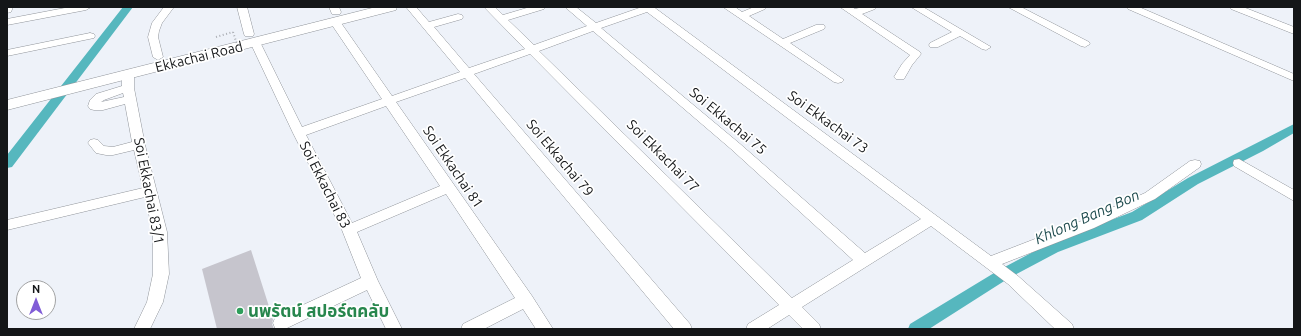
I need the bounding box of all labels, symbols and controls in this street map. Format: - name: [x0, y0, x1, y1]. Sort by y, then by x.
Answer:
- street label: Ekkachai Road: [153, 38, 245, 76]
- street label: Soi Ekkachai 75: [686, 84, 770, 158]
- street label: Soi Ekkachai 73: [784, 87, 872, 157]
- street label: Soi Ekkachai 79: [523, 116, 597, 200]
- street label: Soi Ekkachai 77: [623, 116, 703, 196]
- street label: Soi Ekkachai 81: [419, 123, 487, 211]
- street label: Soi Ekkachai 83/1: [130, 136, 168, 246]
- street label: Soi Ekkachai 83: [296, 139, 354, 231]
- water label: Khlong Bang Bon: [1032, 186, 1142, 248]
- north arrow: [16, 280, 56, 320]
- text: N: [32, 283, 40, 295]
- place label: นพรัตน์ สปอร์ตคลับ: [248, 301, 389, 321]
- marker: นพรัตน์ สปอร์ตคลับ: [235, 306, 245, 316]

